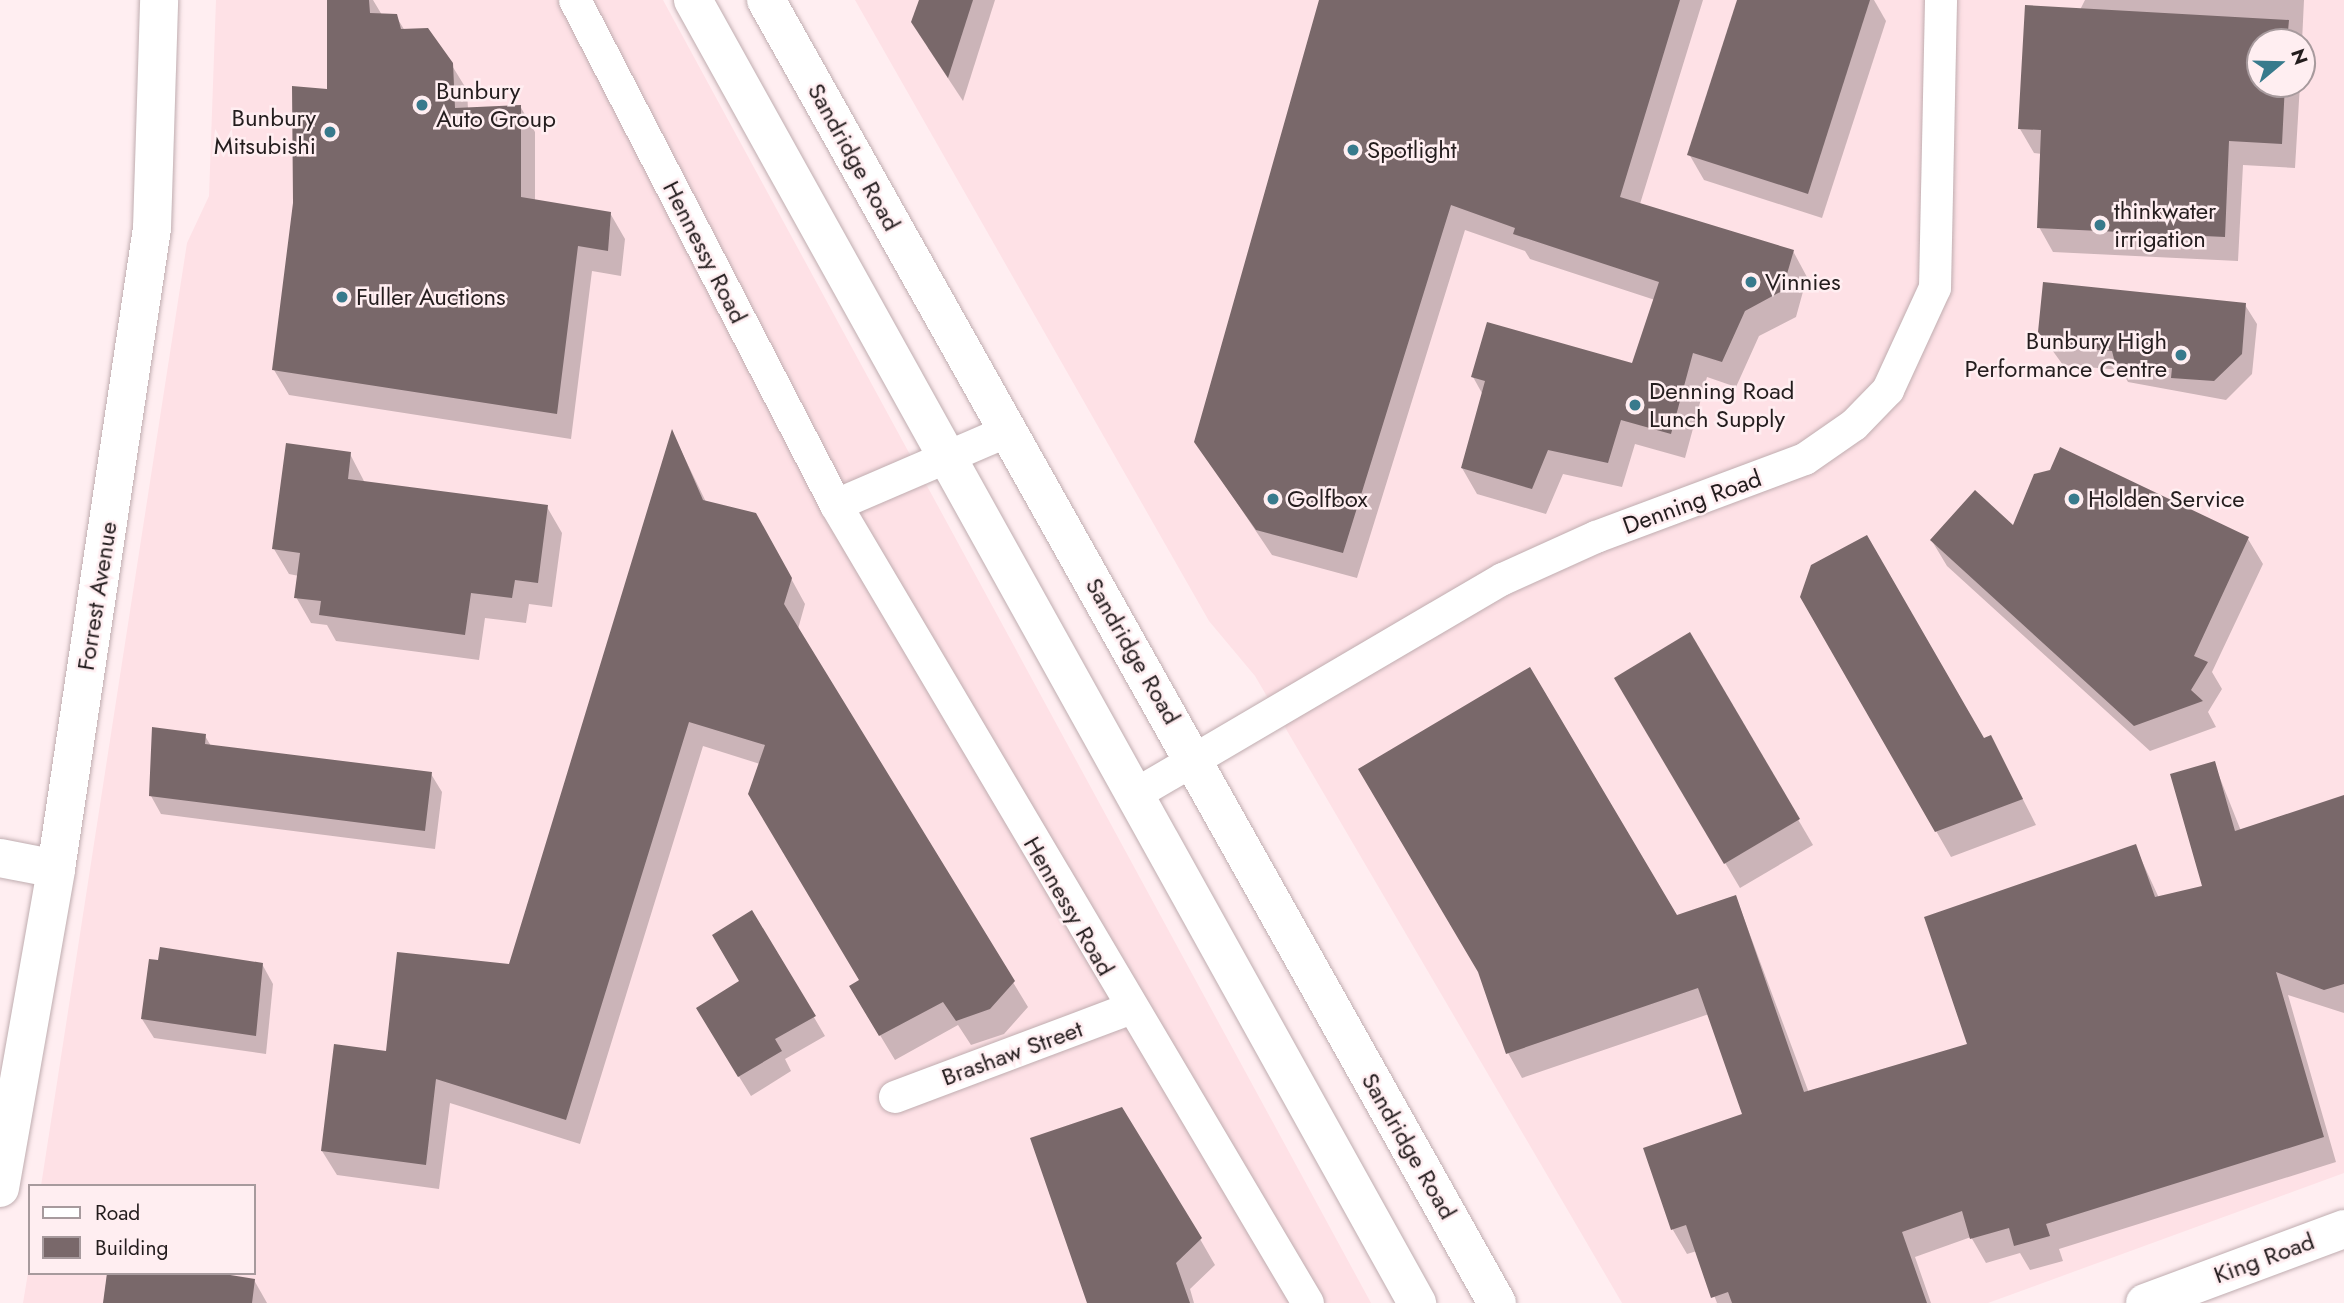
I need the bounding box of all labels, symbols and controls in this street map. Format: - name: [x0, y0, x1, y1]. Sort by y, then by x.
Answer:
- north arrow: [2246, 28, 2316, 98]
- text: N: [2284, 45, 2315, 68]
- place label: Bunbury Auto Group: [436, 77, 556, 133]
- street label: Sandridge Road: [802, 78, 906, 236]
- marker: Bunbury Auto Group: [414, 97, 430, 113]
- place label: Bunbury Mitsubishi: [214, 104, 316, 160]
- marker: Bunbury Mitsubishi: [322, 124, 338, 140]
- place label: Spotlight: [1367, 136, 1456, 164]
- marker: Spotlight: [1345, 142, 1361, 158]
- street label: Hennessy Road: [657, 176, 753, 328]
- place label: thinkwater irrigation: [2114, 197, 2216, 253]
- marker: thinkwater irrigation: [2092, 217, 2108, 233]
- place label: Vinnies: [1765, 268, 1841, 296]
- marker: Vinnies: [1743, 274, 1759, 290]
- place label: Fuller Auctions: [356, 283, 506, 311]
- marker: Fuller Auctions: [334, 289, 350, 305]
- place label: Bunbury High Performance Centre: [1964, 327, 2167, 383]
- marker: Bunbury High Performance Centre: [2173, 347, 2189, 363]
- place label: Denning Road Lunch Supply: [1649, 377, 1794, 433]
- marker: Denning Road Lunch Supply: [1627, 397, 1643, 413]
- street label: Denning Road: [1619, 464, 1765, 540]
- place label: Golfbox: [1287, 485, 1368, 513]
- place label: Holden Service: [2088, 485, 2245, 513]
- marker: Golfbox: [1265, 491, 1281, 507]
- marker: Holden Service: [2066, 491, 2082, 507]
- street label: Forrest Avenue: [71, 520, 123, 672]
- street label: Sandridge Road: [1079, 573, 1187, 729]
- street label: Hennessy Road: [1018, 831, 1120, 981]
- street label: Brashaw Street: [938, 1014, 1086, 1092]
- street label: Sandridge Road: [1355, 1068, 1463, 1224]
- legend: [28, 1184, 256, 1275]
- text: Road: [95, 1198, 140, 1228]
- street label: King Road: [2210, 1227, 2318, 1289]
- text: Building: [95, 1233, 168, 1263]

